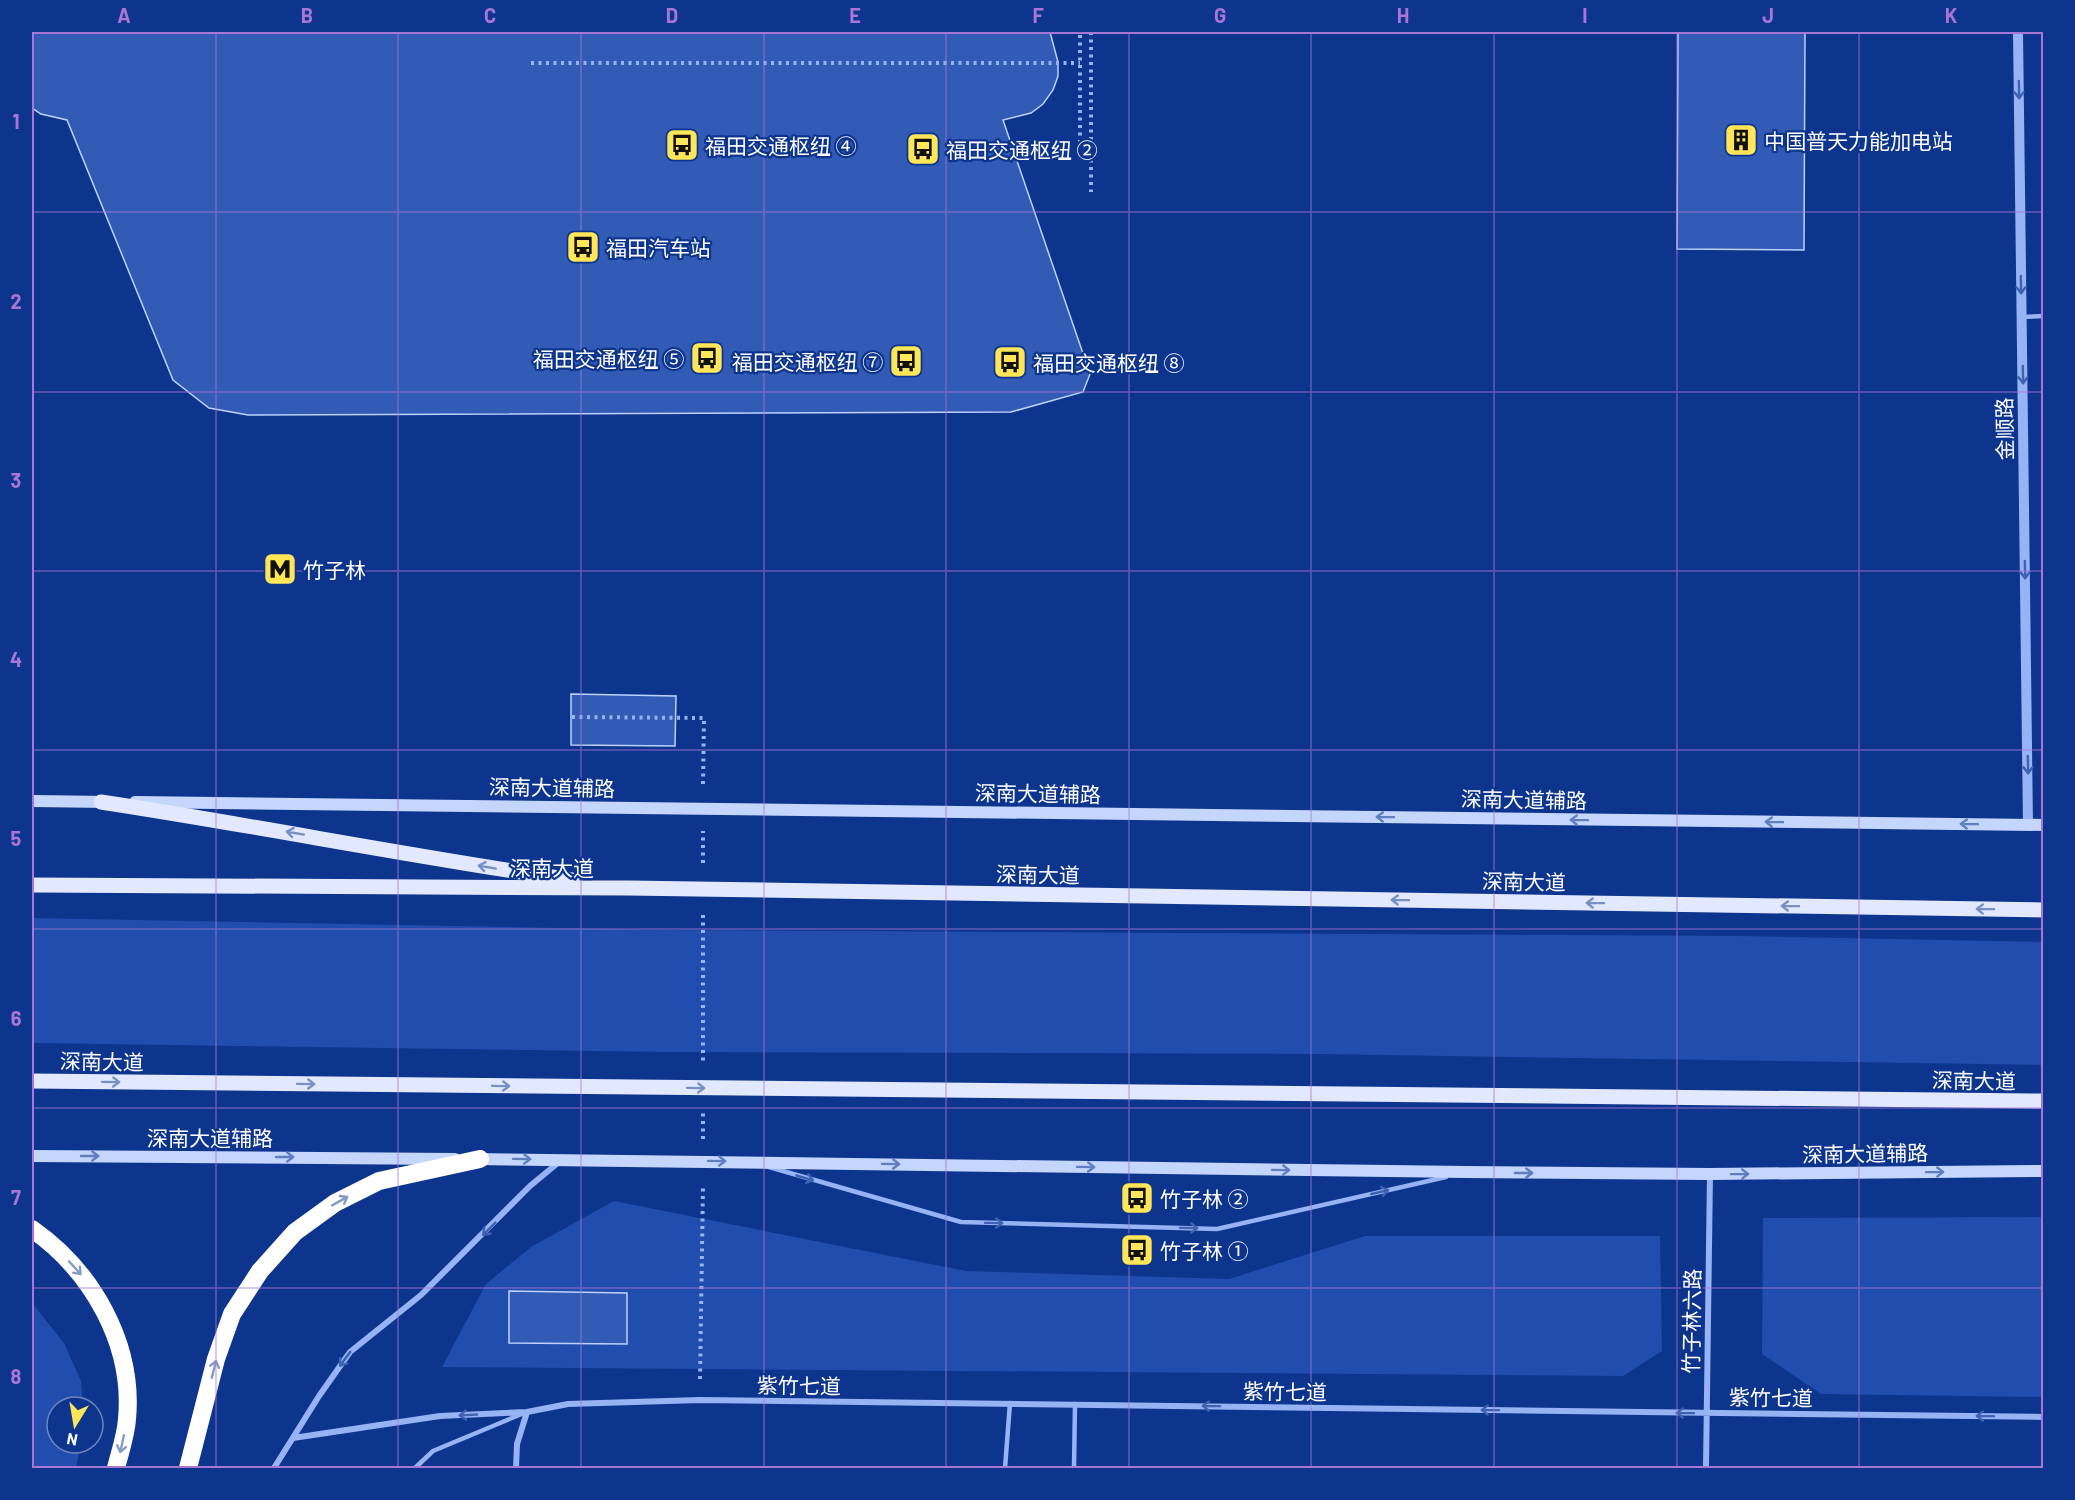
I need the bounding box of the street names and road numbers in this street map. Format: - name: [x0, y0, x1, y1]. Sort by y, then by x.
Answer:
- street label: 金顺路: [1991, 397, 2017, 461]
- street label: 深南大道辅路: [489, 773, 615, 801]
- street label: 深南大道辅路: [975, 779, 1101, 807]
- street label: 深南大道辅路: [1461, 785, 1587, 813]
- street label: 深南大道: [510, 855, 594, 880]
- street label: 深南大道: [996, 861, 1080, 887]
- street label: 深南大道: [1482, 868, 1566, 894]
- street label: 深南大道: [60, 1048, 144, 1074]
- street label: 深南大道: [1932, 1067, 2016, 1093]
- street label: 深南大道辅路: [147, 1125, 273, 1150]
- street label: 深南大道辅路: [1802, 1139, 1928, 1167]
- street label: 竹子林六路: [1678, 1268, 1704, 1374]
- street label: 紫竹七道: [757, 1372, 841, 1398]
- street label: 紫竹七道: [1243, 1378, 1327, 1404]
- street label: 紫竹七道: [1729, 1384, 1813, 1410]

